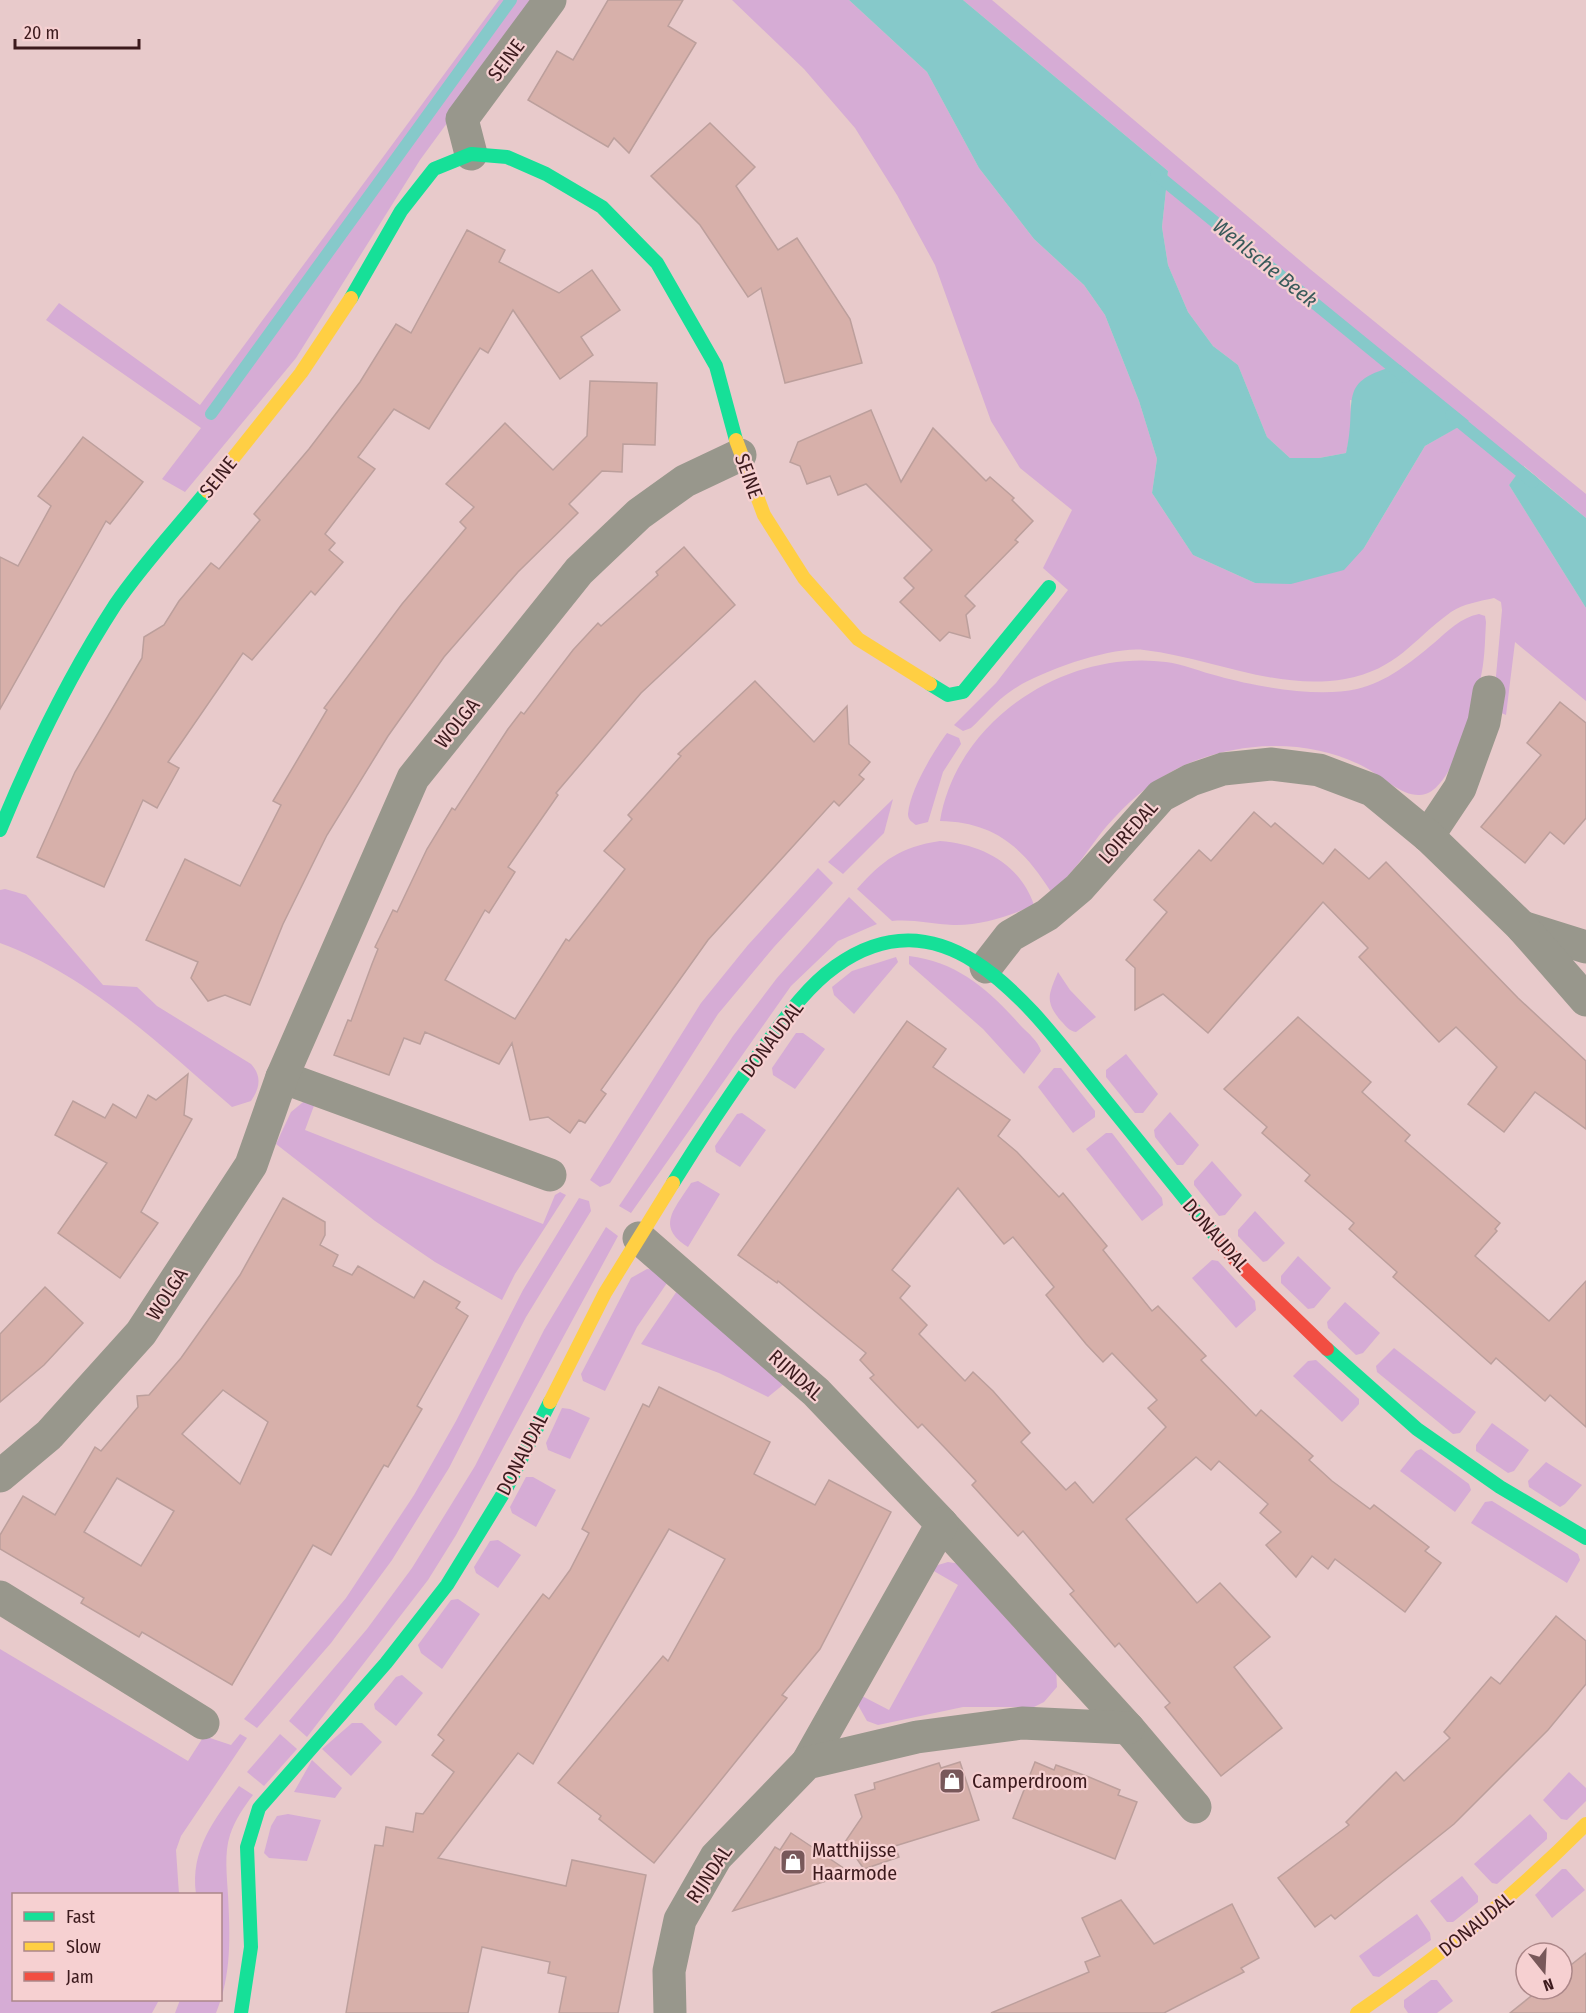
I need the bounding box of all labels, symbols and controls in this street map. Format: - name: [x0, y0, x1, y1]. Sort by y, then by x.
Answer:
- scale bar: [15, 12, 140, 50]
- text: 20 m: [24, 22, 59, 44]
- street label: SEINE: [483, 34, 529, 86]
- water label: Wehlsche Beek: [1207, 213, 1323, 313]
- street label: SEINE: [730, 450, 768, 502]
- street label: SEINE: [194, 452, 242, 502]
- street label: WOLGA: [430, 693, 485, 753]
- street label: LOIREDAL: [1093, 795, 1163, 869]
- street label: DONAUDAL: [736, 996, 809, 1082]
- street label: DONAUDAL: [1178, 1193, 1254, 1277]
- street label: WOLGA: [141, 1263, 193, 1325]
- street label: RIJNDAL: [764, 1344, 828, 1406]
- street label: DONAUDAL: [491, 1409, 553, 1499]
- shop icon: Camperdroom: [937, 1766, 967, 1796]
- place label: Camperdroom: [972, 1769, 1088, 1793]
- place label: Matthijsse Haarmode: [812, 1838, 897, 1885]
- street label: RIJNDAL: [681, 1840, 737, 1907]
- shop icon: Matthijsse Haarmode: [778, 1847, 808, 1877]
- street label: DONAUDAL: [1434, 1887, 1518, 1961]
- legend: [12, 1893, 222, 2001]
- text: Fast: [66, 1906, 95, 1928]
- text: Slow: [66, 1936, 101, 1958]
- north arrow: [1514, 1941, 1574, 2001]
- text: Jam: [66, 1966, 94, 1988]
- text: N: [1541, 1974, 1556, 1995]

